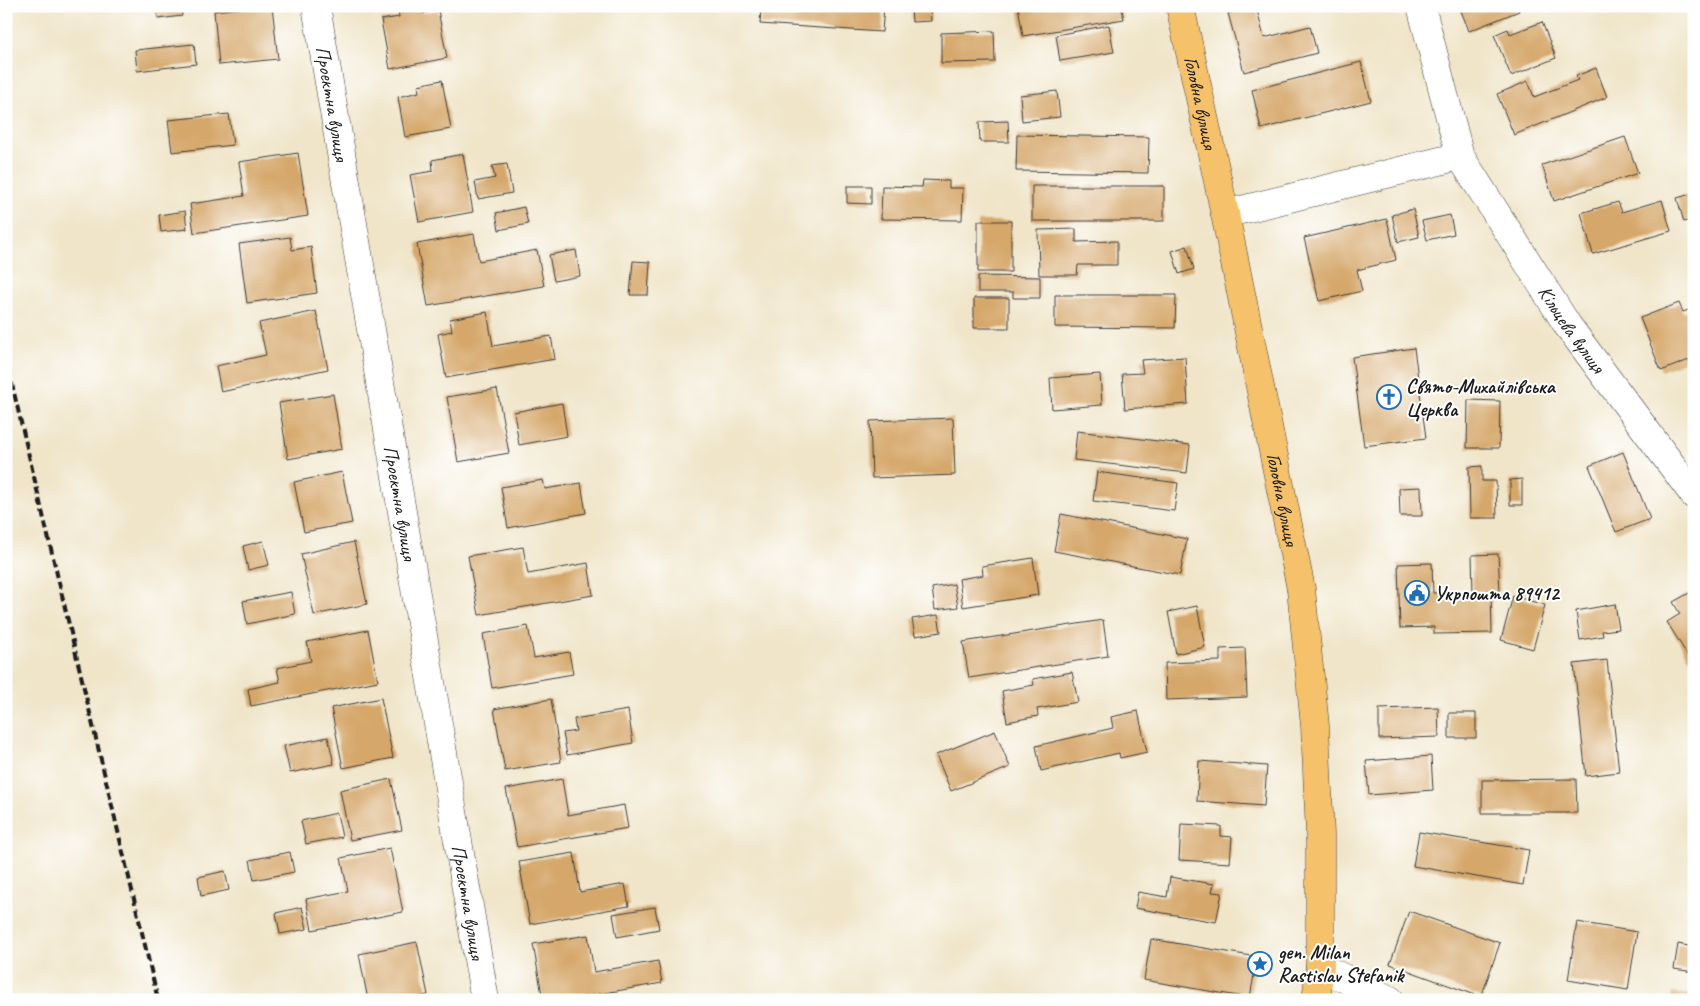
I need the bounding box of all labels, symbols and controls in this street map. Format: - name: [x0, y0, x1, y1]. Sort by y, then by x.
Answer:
- street label: Проектна вулиця: [311, 44, 355, 165]
- street label: Головна вулиця: [1179, 54, 1224, 153]
- street label: Кільцева вулиця: [1533, 281, 1612, 379]
- place label: Свято-Михайлівська Церква: [1406, 374, 1557, 422]
- church icon: Свято-Михайлівська Церква: [1376, 384, 1402, 410]
- street label: Проектна вулиця: [378, 444, 423, 564]
- street label: Головна вулиця: [1261, 451, 1305, 550]
- public building icon: Укрпошта 89412: [1404, 580, 1430, 606]
- place label: Укрпошта 89412: [1434, 581, 1561, 606]
- street label: Проектна вулиця: [446, 843, 491, 963]
- place label: gen. Milan Rastislav Stefanik: [1278, 940, 1405, 988]
- place icon: gen. Milan Rastislav Stefanik: [1247, 951, 1273, 977]

